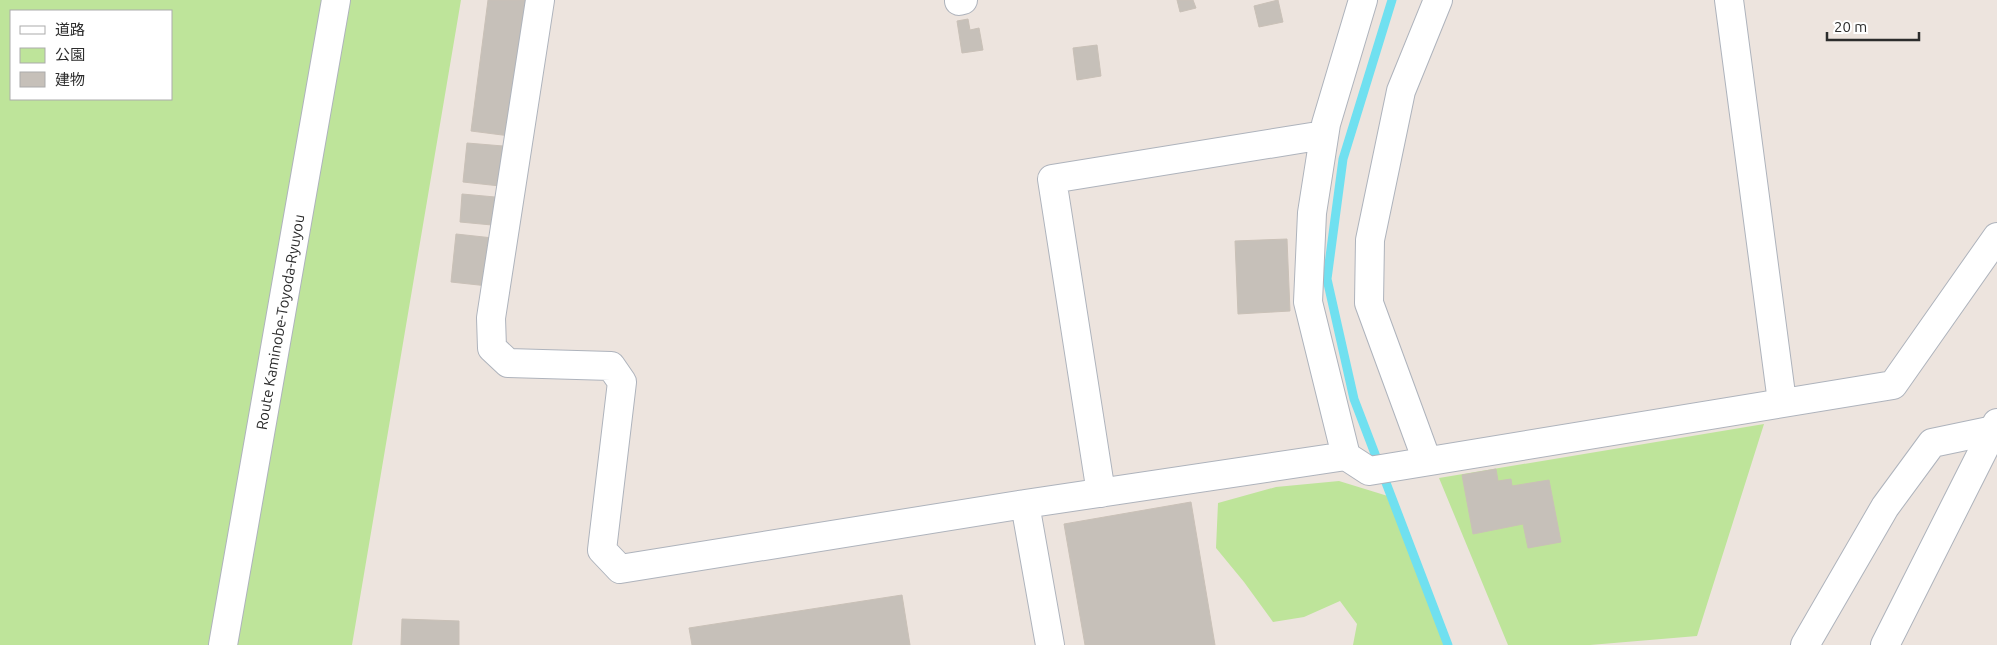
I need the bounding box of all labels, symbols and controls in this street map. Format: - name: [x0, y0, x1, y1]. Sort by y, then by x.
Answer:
- legend: [10, 10, 172, 100]
- scale bar: [1827, 10, 1920, 42]
- text: 20 m: [1834, 18, 1867, 35]
- text: 道路: [55, 21, 85, 38]
- text: 公園: [55, 46, 85, 63]
- text: 建物: [55, 71, 85, 88]
- street label: Route Kaminobe-Toyoda-Ryuyou: [253, 213, 307, 431]

